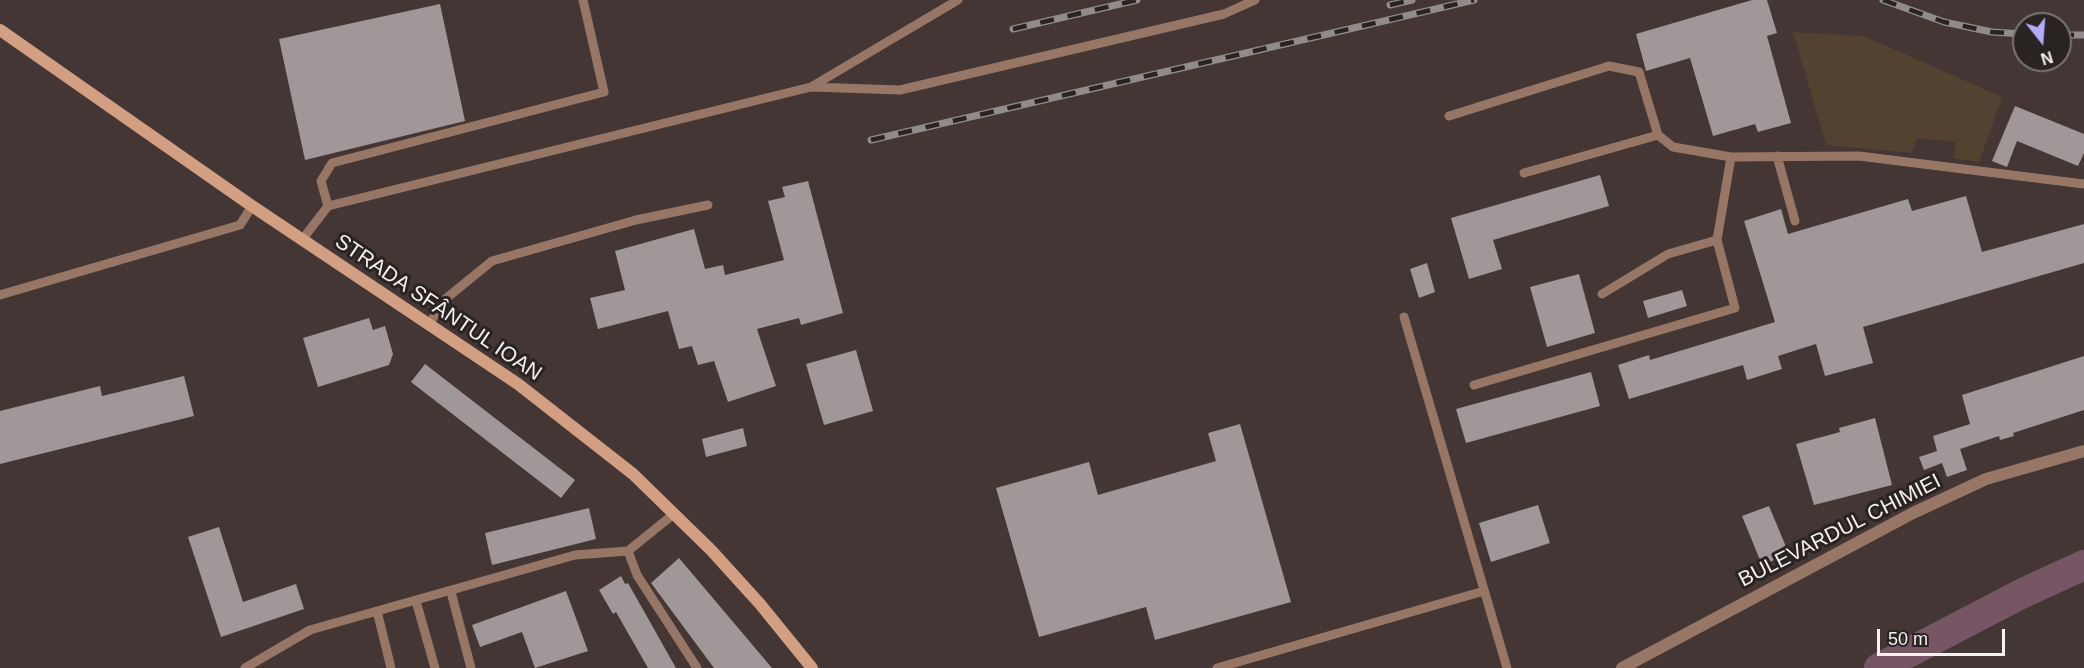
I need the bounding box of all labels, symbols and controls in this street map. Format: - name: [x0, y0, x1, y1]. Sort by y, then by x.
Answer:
- north arrow: [2012, 12, 2072, 72]
- text: N: [2039, 48, 2055, 68]
- street label: STRADA SFÂNTUL IOAN: [330, 229, 546, 387]
- street label: BULEVARDUL CHIMIEI: [1735, 469, 1945, 593]
- scale bar: [1880, 617, 2008, 655]
- text: 50 m: [1888, 629, 1928, 649]

